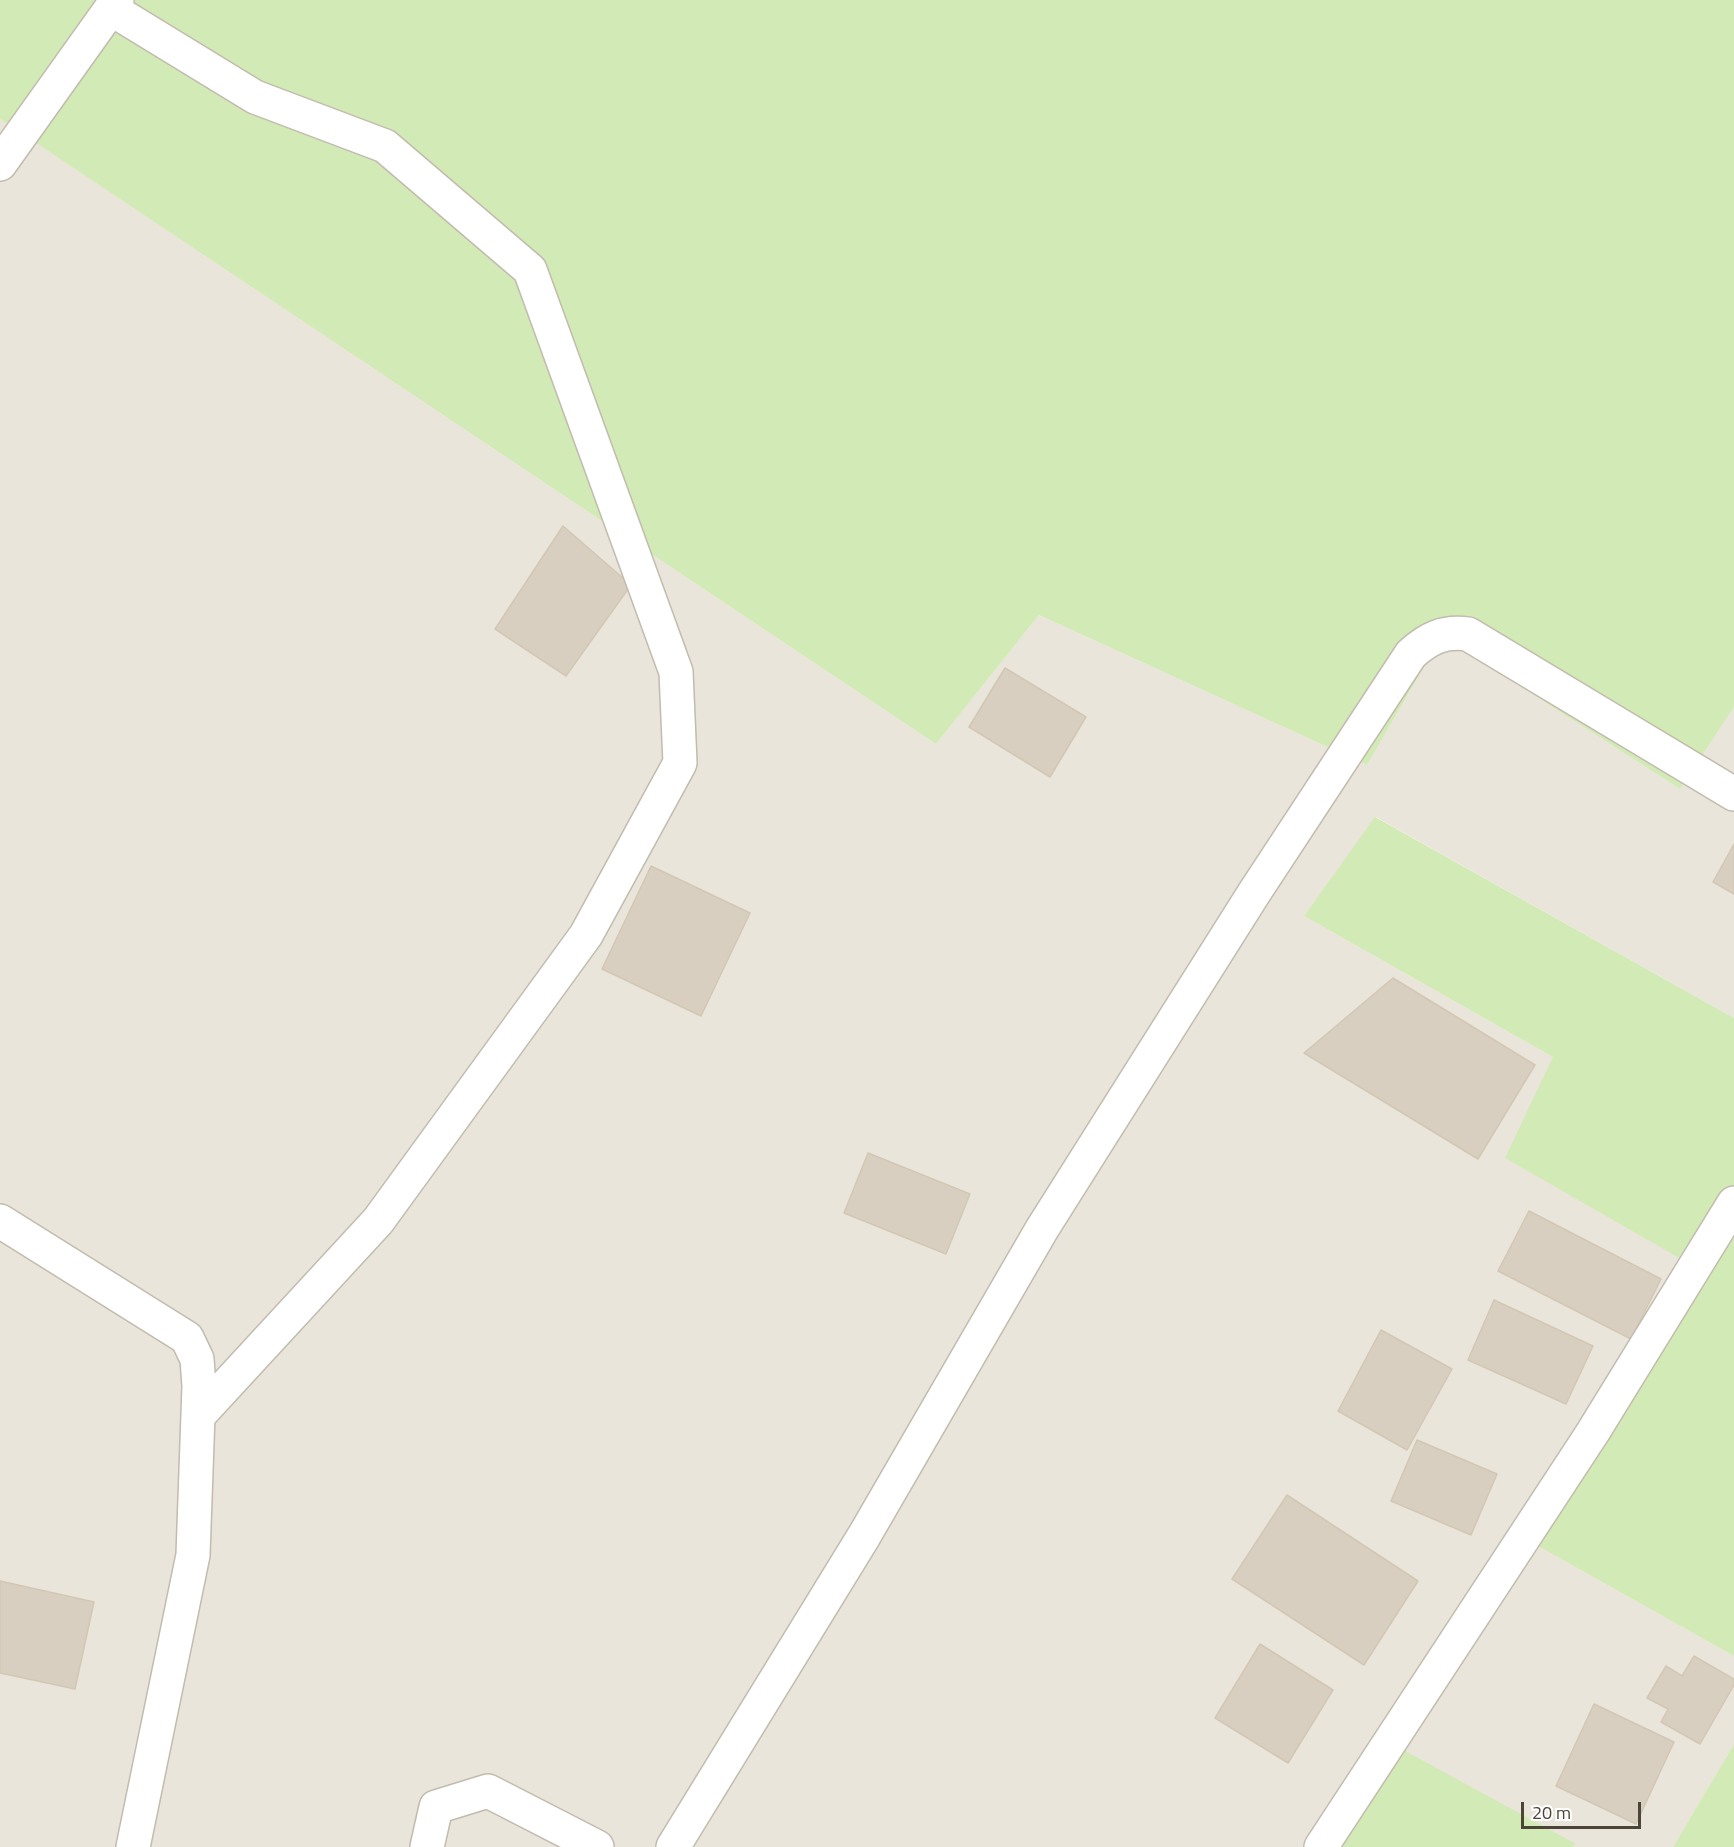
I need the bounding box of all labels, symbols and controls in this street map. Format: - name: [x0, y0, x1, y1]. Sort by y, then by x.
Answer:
- scale bar: [1524, 1790, 1644, 1828]
- text: 20 m: [1532, 1799, 1571, 1826]

